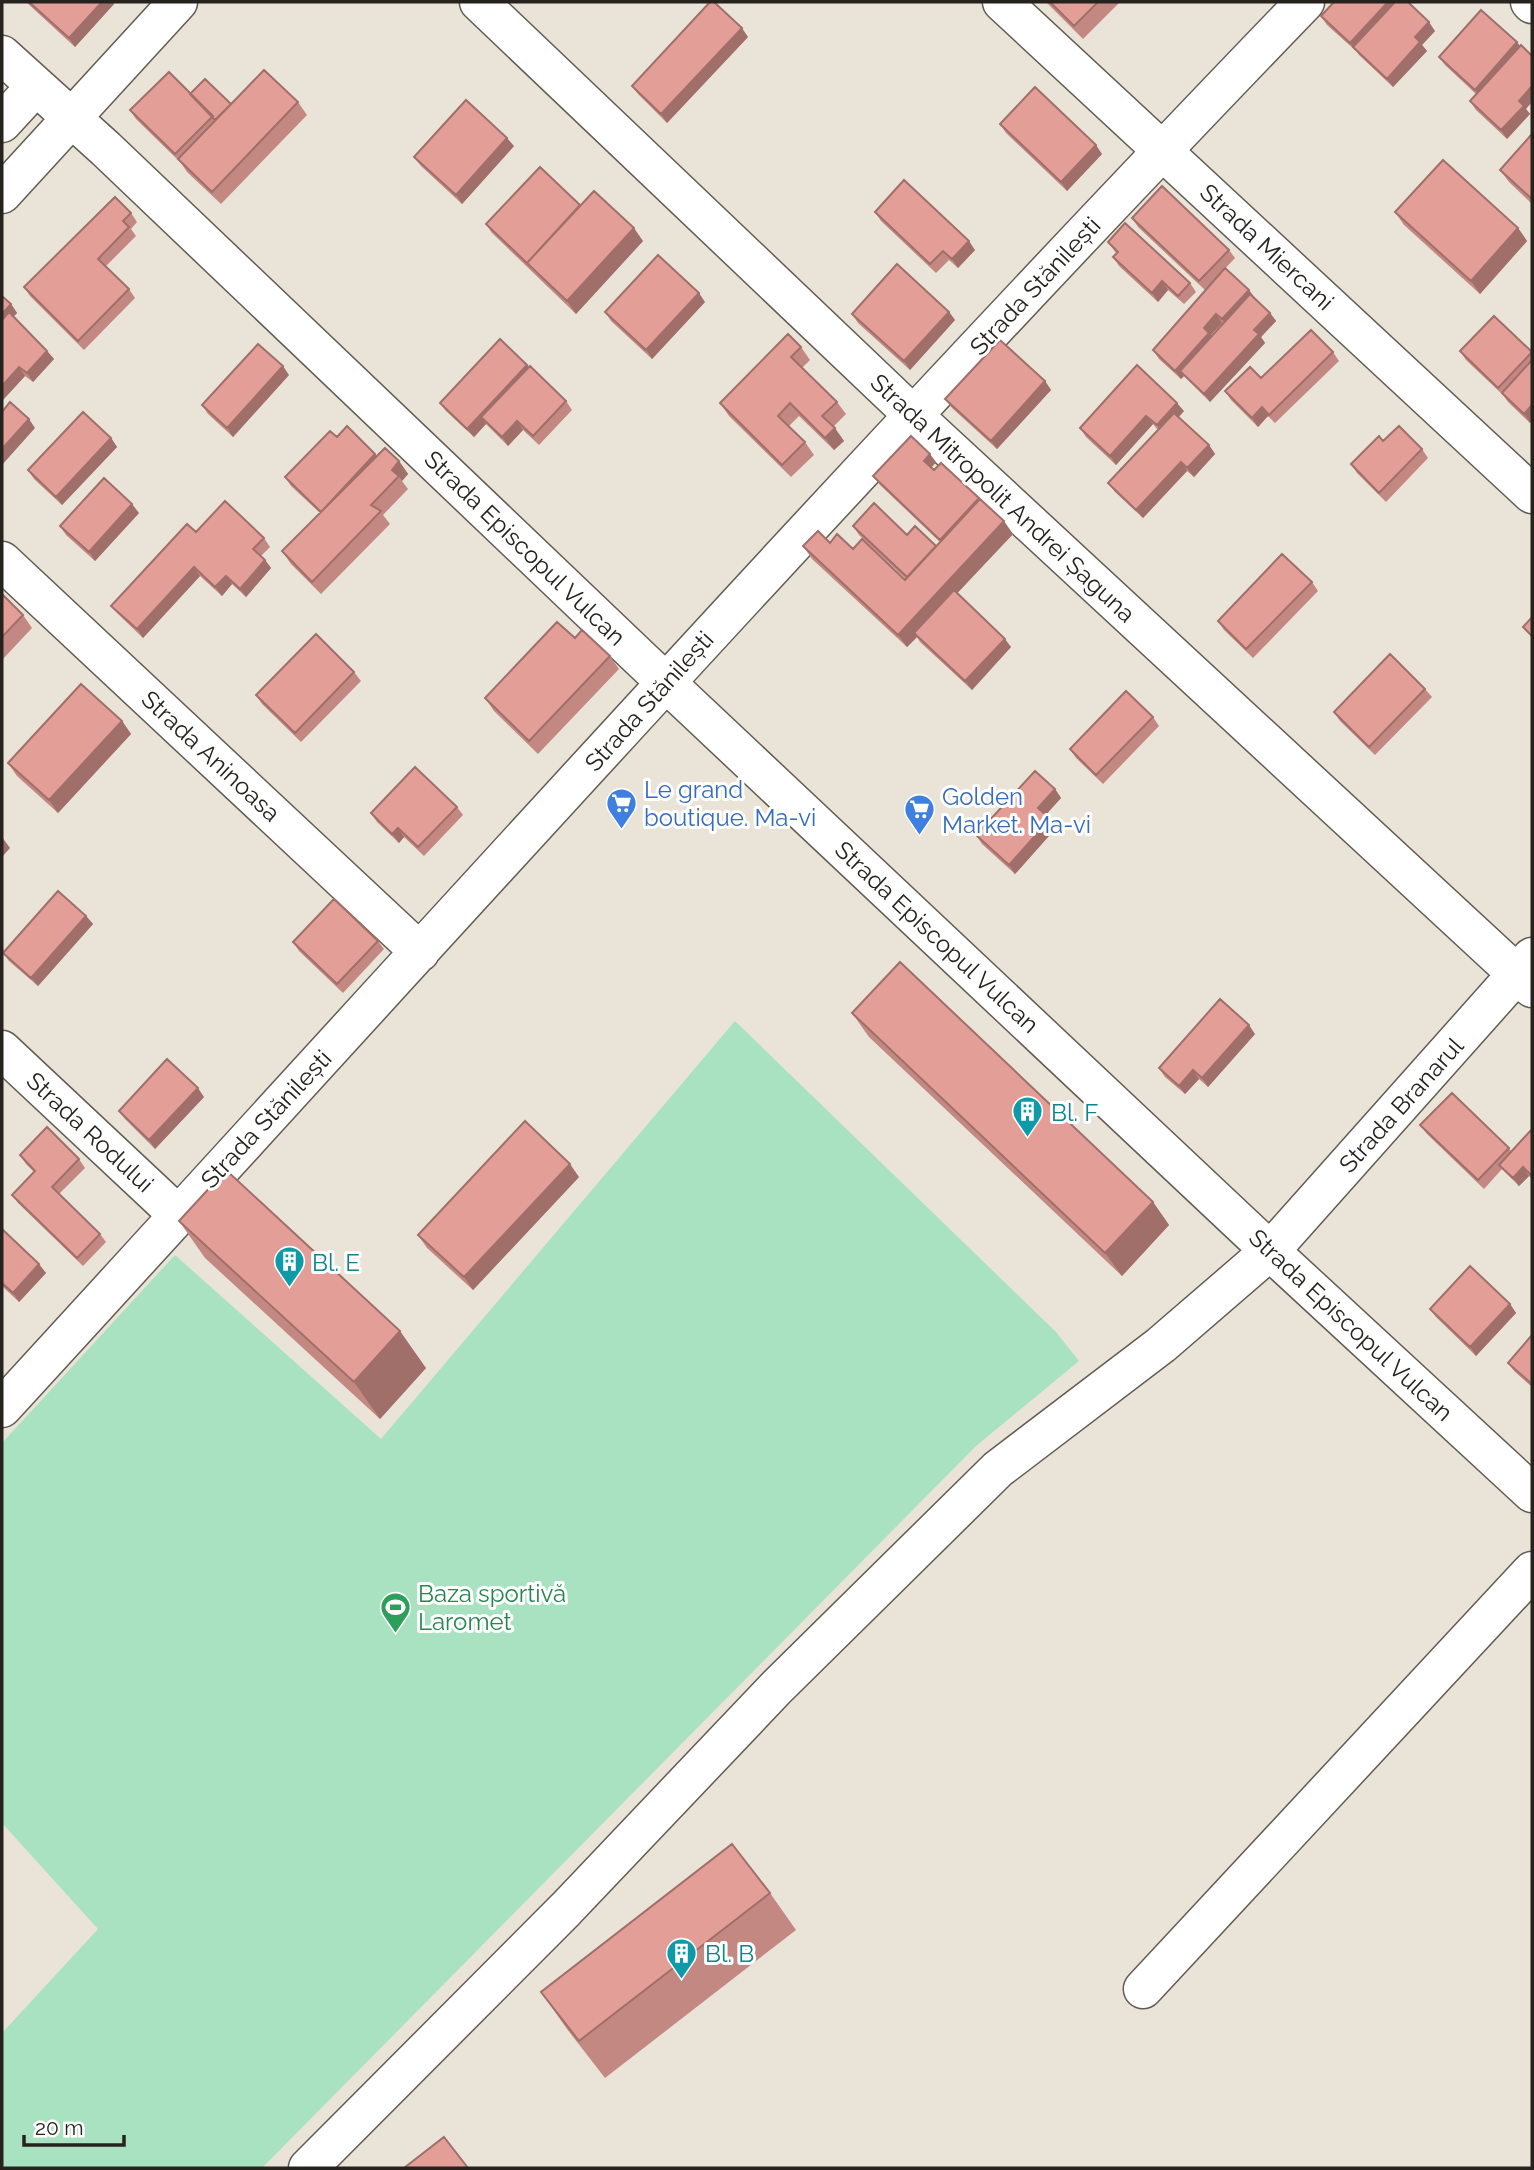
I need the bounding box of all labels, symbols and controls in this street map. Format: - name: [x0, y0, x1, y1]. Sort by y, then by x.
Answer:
- street label: Strada Miercani: [1194, 178, 1340, 316]
- street label: Strada Stănilești: [964, 211, 1106, 361]
- street label: Strada Mitropolit Andrei Șaguna: [865, 368, 1141, 628]
- street label: Strada Episcopul Vulcan: [419, 444, 631, 652]
- street label: Strada Stănilești: [579, 625, 719, 777]
- street label: Strada Aninoasa: [136, 684, 286, 828]
- place label: Le grand boutique. Ma-vi: [644, 775, 816, 832]
- place label: Golden Market. Ma-vi: [942, 782, 1091, 839]
- supermarket icon: Le grand boutique. Ma-vi: [604, 786, 638, 830]
- supermarket icon: Golden Market. Ma-vi: [902, 793, 936, 837]
- street label: Strada Episcopul Vulcan: [829, 835, 1045, 1039]
- street label: Strada Branarul: [1333, 1031, 1470, 1179]
- street label: Strada Stănilești: [195, 1044, 337, 1194]
- street label: Strada Rodului: [21, 1066, 159, 1198]
- building icon: Bl. F: [1011, 1095, 1045, 1139]
- place label: Bl. F: [1051, 1098, 1098, 1127]
- street label: Strada Episcopul Vulcan: [1243, 1223, 1459, 1427]
- building icon: Bl. E: [272, 1245, 306, 1289]
- place label: Bl. E: [312, 1248, 360, 1277]
- place label: Baza sportivă Laromet: [418, 1579, 566, 1636]
- sports icon: Baza sportivă Laromet: [378, 1590, 412, 1634]
- building icon: Bl. B: [665, 1936, 699, 1980]
- place label: Bl. B: [705, 1939, 754, 1968]
- scale bar: [24, 2104, 124, 2148]
- text: 20 m: [35, 2115, 83, 2140]

